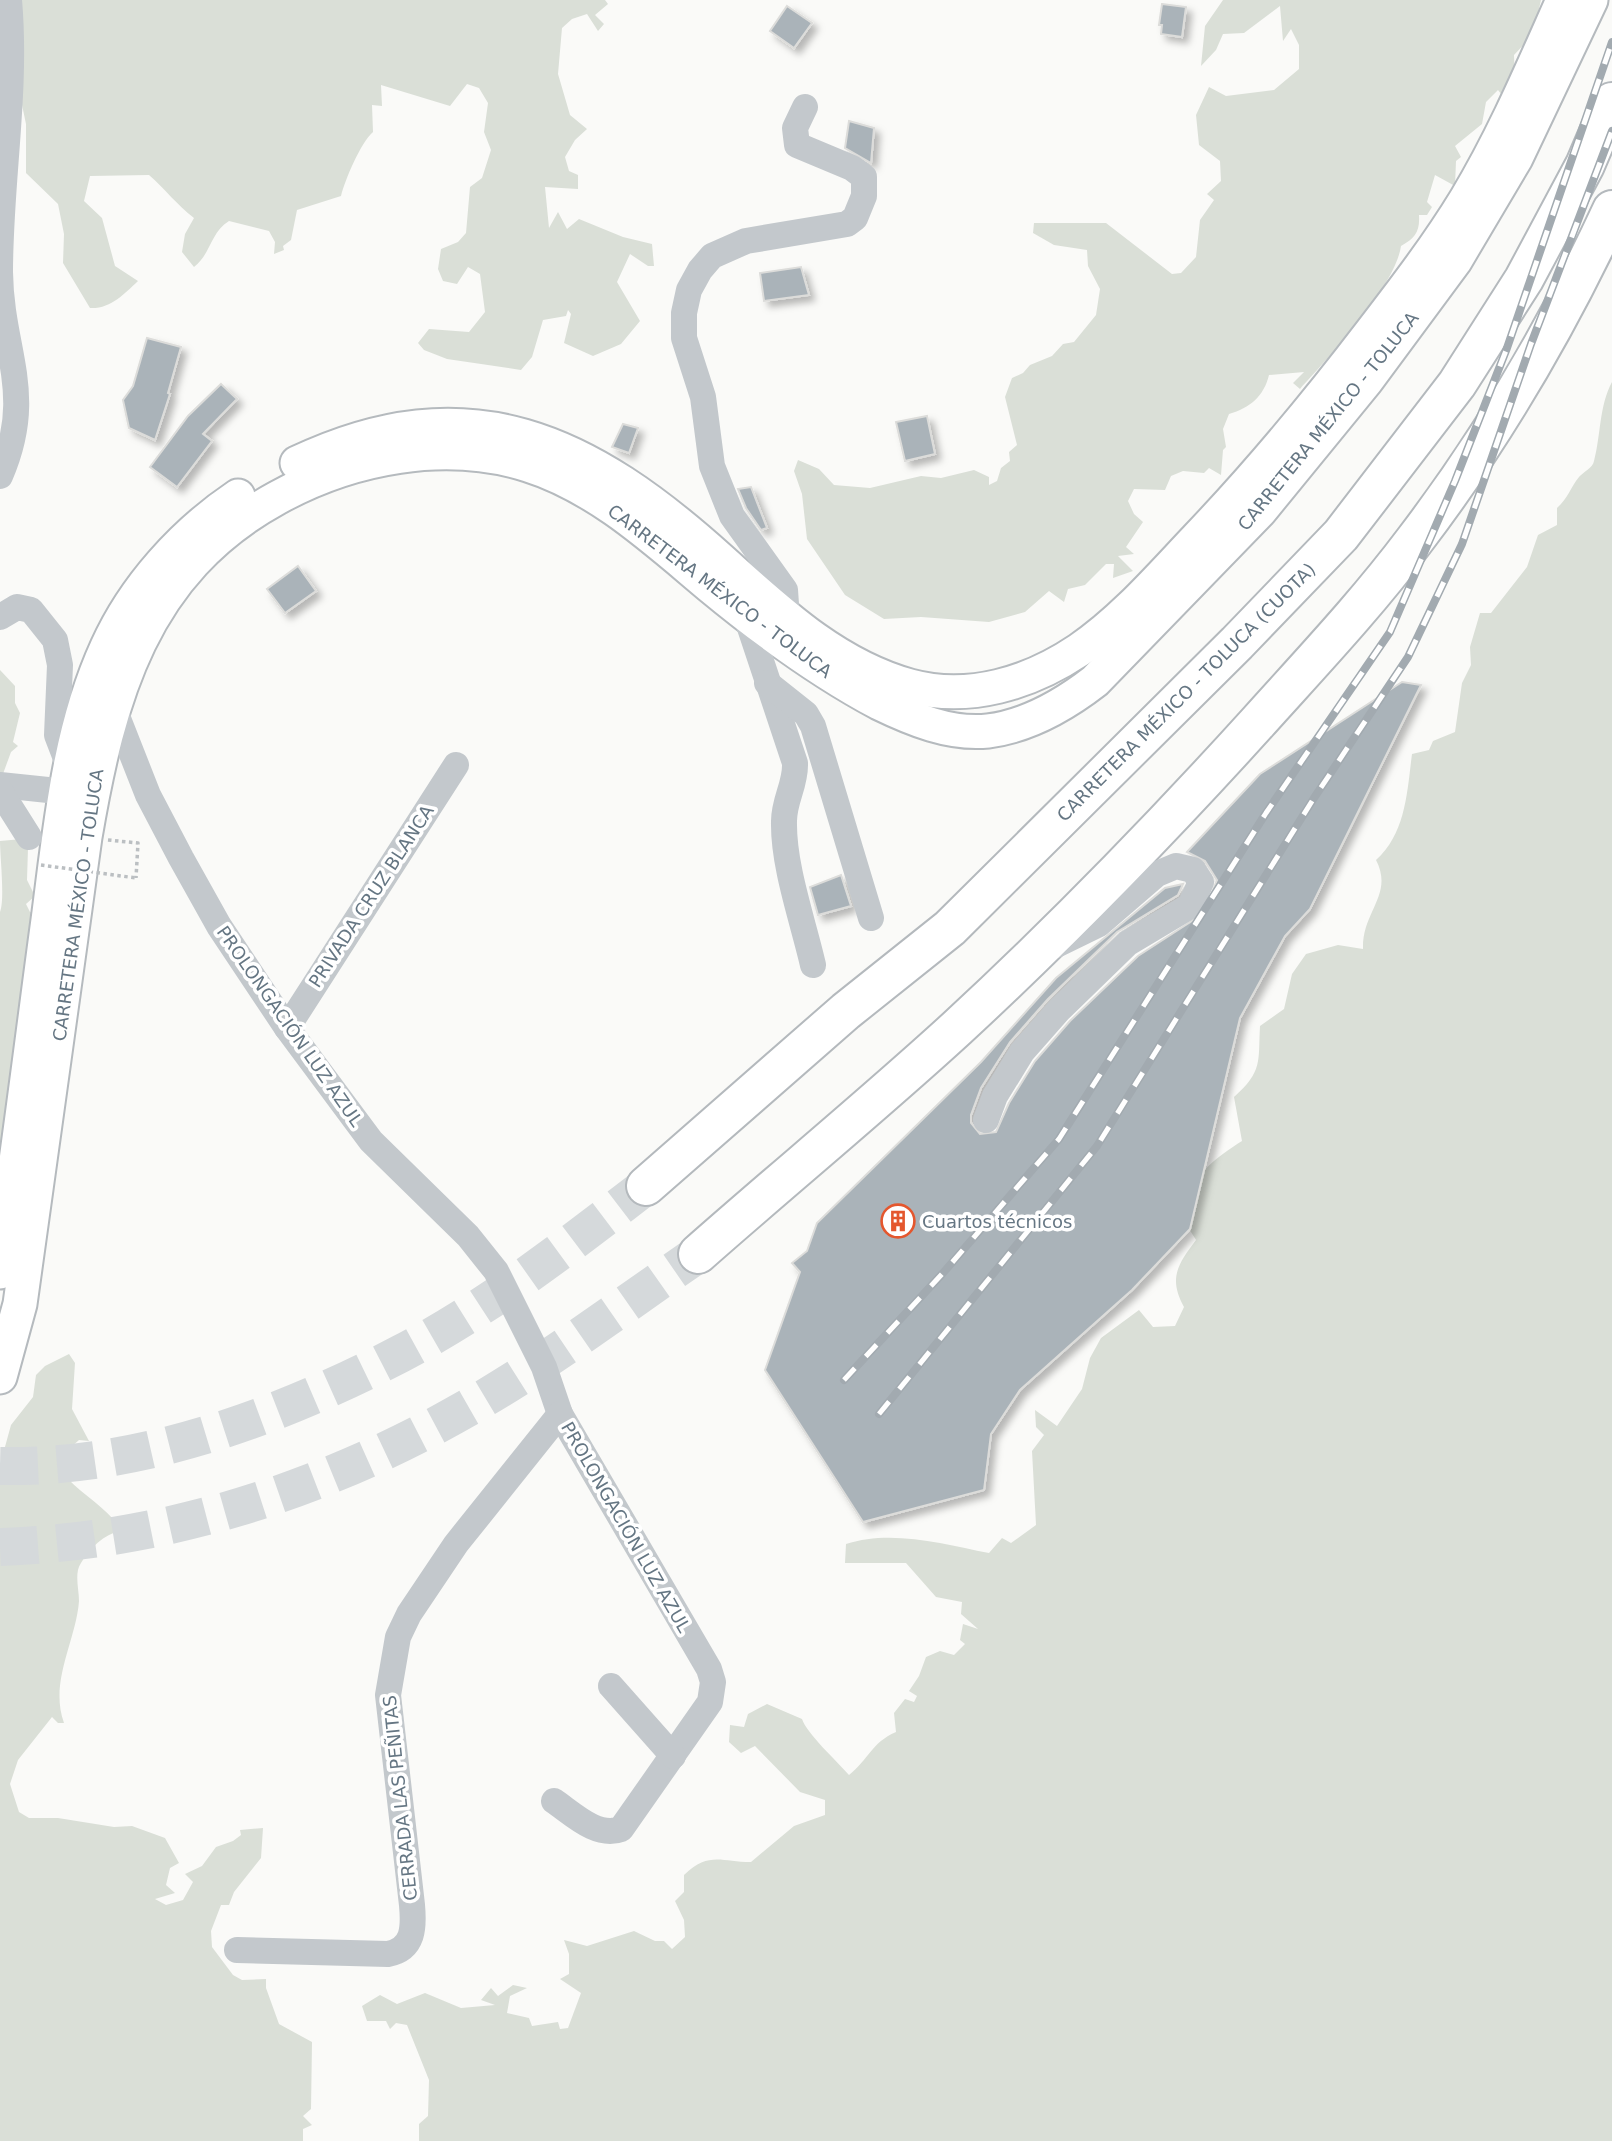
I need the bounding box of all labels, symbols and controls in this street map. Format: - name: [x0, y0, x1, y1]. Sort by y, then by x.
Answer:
- street label: CARRETERA MÉXICO - TOLUCA: [1233, 307, 1423, 534]
- street label: CARRETERA MÉXICO - TOLUCA: [604, 500, 837, 683]
- street label: CARRETERA MÉXICO - TOLUCA (CUOTA): [1052, 558, 1320, 826]
- street label: CARRETERA MÉXICO - TOLUCA: [48, 767, 108, 1043]
- street label: PRIVADA CRUZ BLANCA: [304, 800, 438, 991]
- street label: PROLONGACIÓN LUZ AZUL: [213, 922, 367, 1130]
- building icon: Cuartos técnicos: [879, 1202, 917, 1240]
- place label: Cuartos técnicos: [922, 1211, 1072, 1232]
- street label: PROLONGACIÓN LUZ AZUL: [557, 1418, 695, 1636]
- street label: CERRADA LAS PEÑITAS: [379, 1694, 421, 1902]

